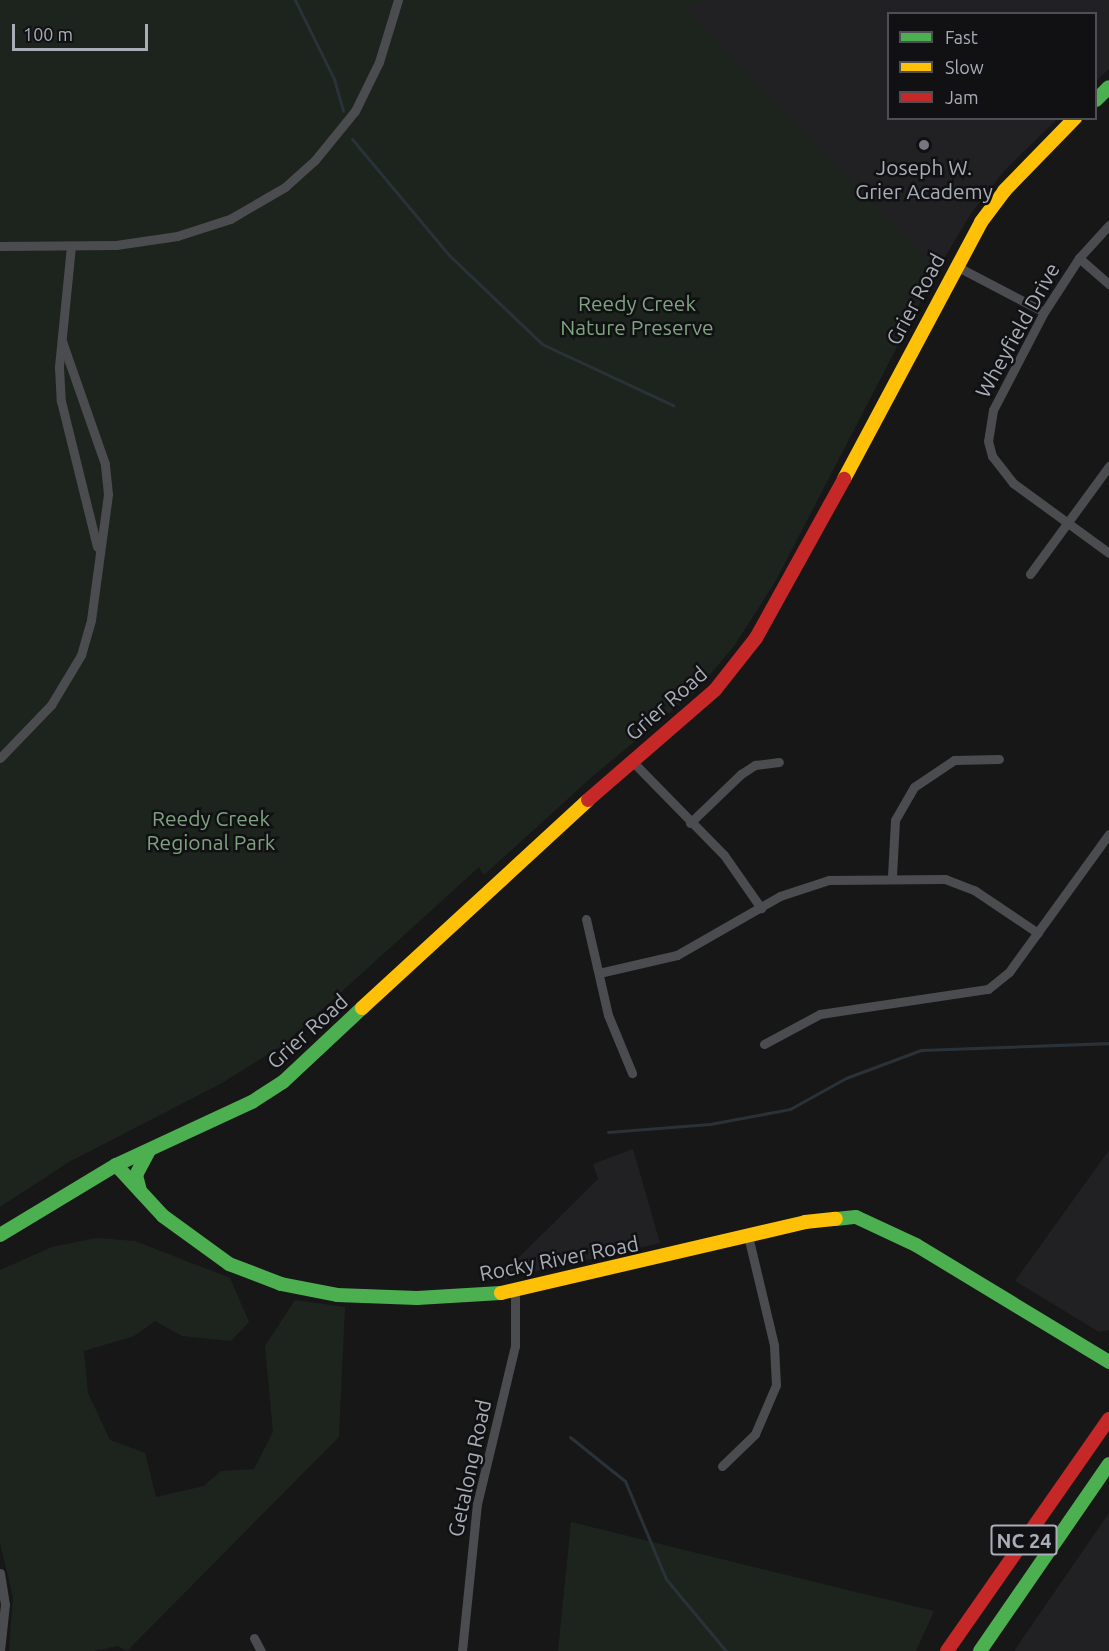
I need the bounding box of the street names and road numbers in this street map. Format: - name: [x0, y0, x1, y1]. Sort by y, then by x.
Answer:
- street label: Grier Road: [880, 249, 950, 349]
- street label: Wheyfield Drive: [970, 258, 1064, 402]
- street label: Grier Road: [620, 661, 712, 745]
- street label: Grier Road: [262, 988, 352, 1074]
- street label: Rocky River Road: [477, 1230, 641, 1286]
- street label: Getalong Road: [442, 1397, 496, 1539]
- road number: NC 24: [990, 1523, 1058, 1557]

